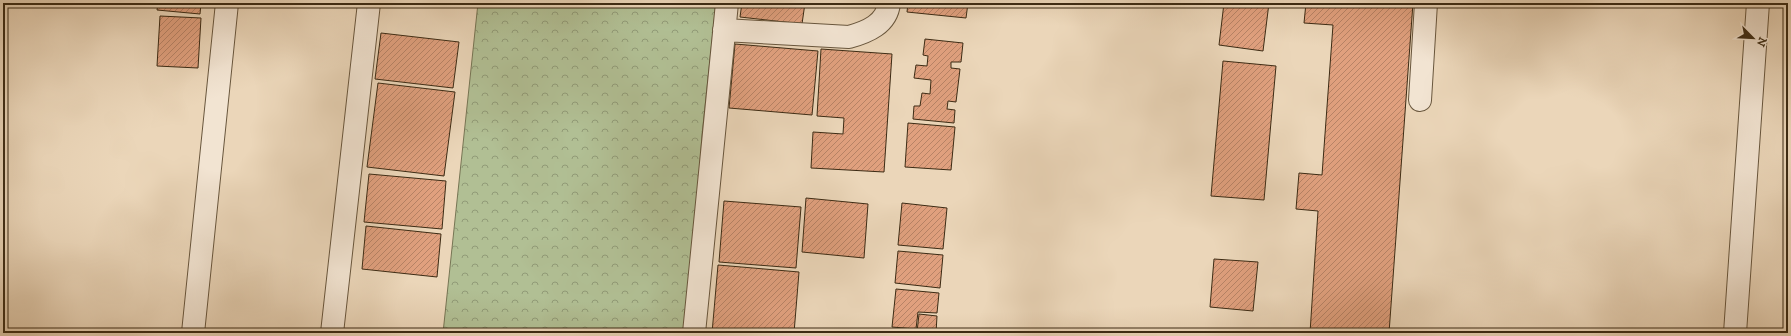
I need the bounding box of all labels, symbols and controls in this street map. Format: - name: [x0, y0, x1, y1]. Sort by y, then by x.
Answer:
- north arrow: [1733, 18, 1773, 58]
- text: N: [1753, 35, 1769, 49]

